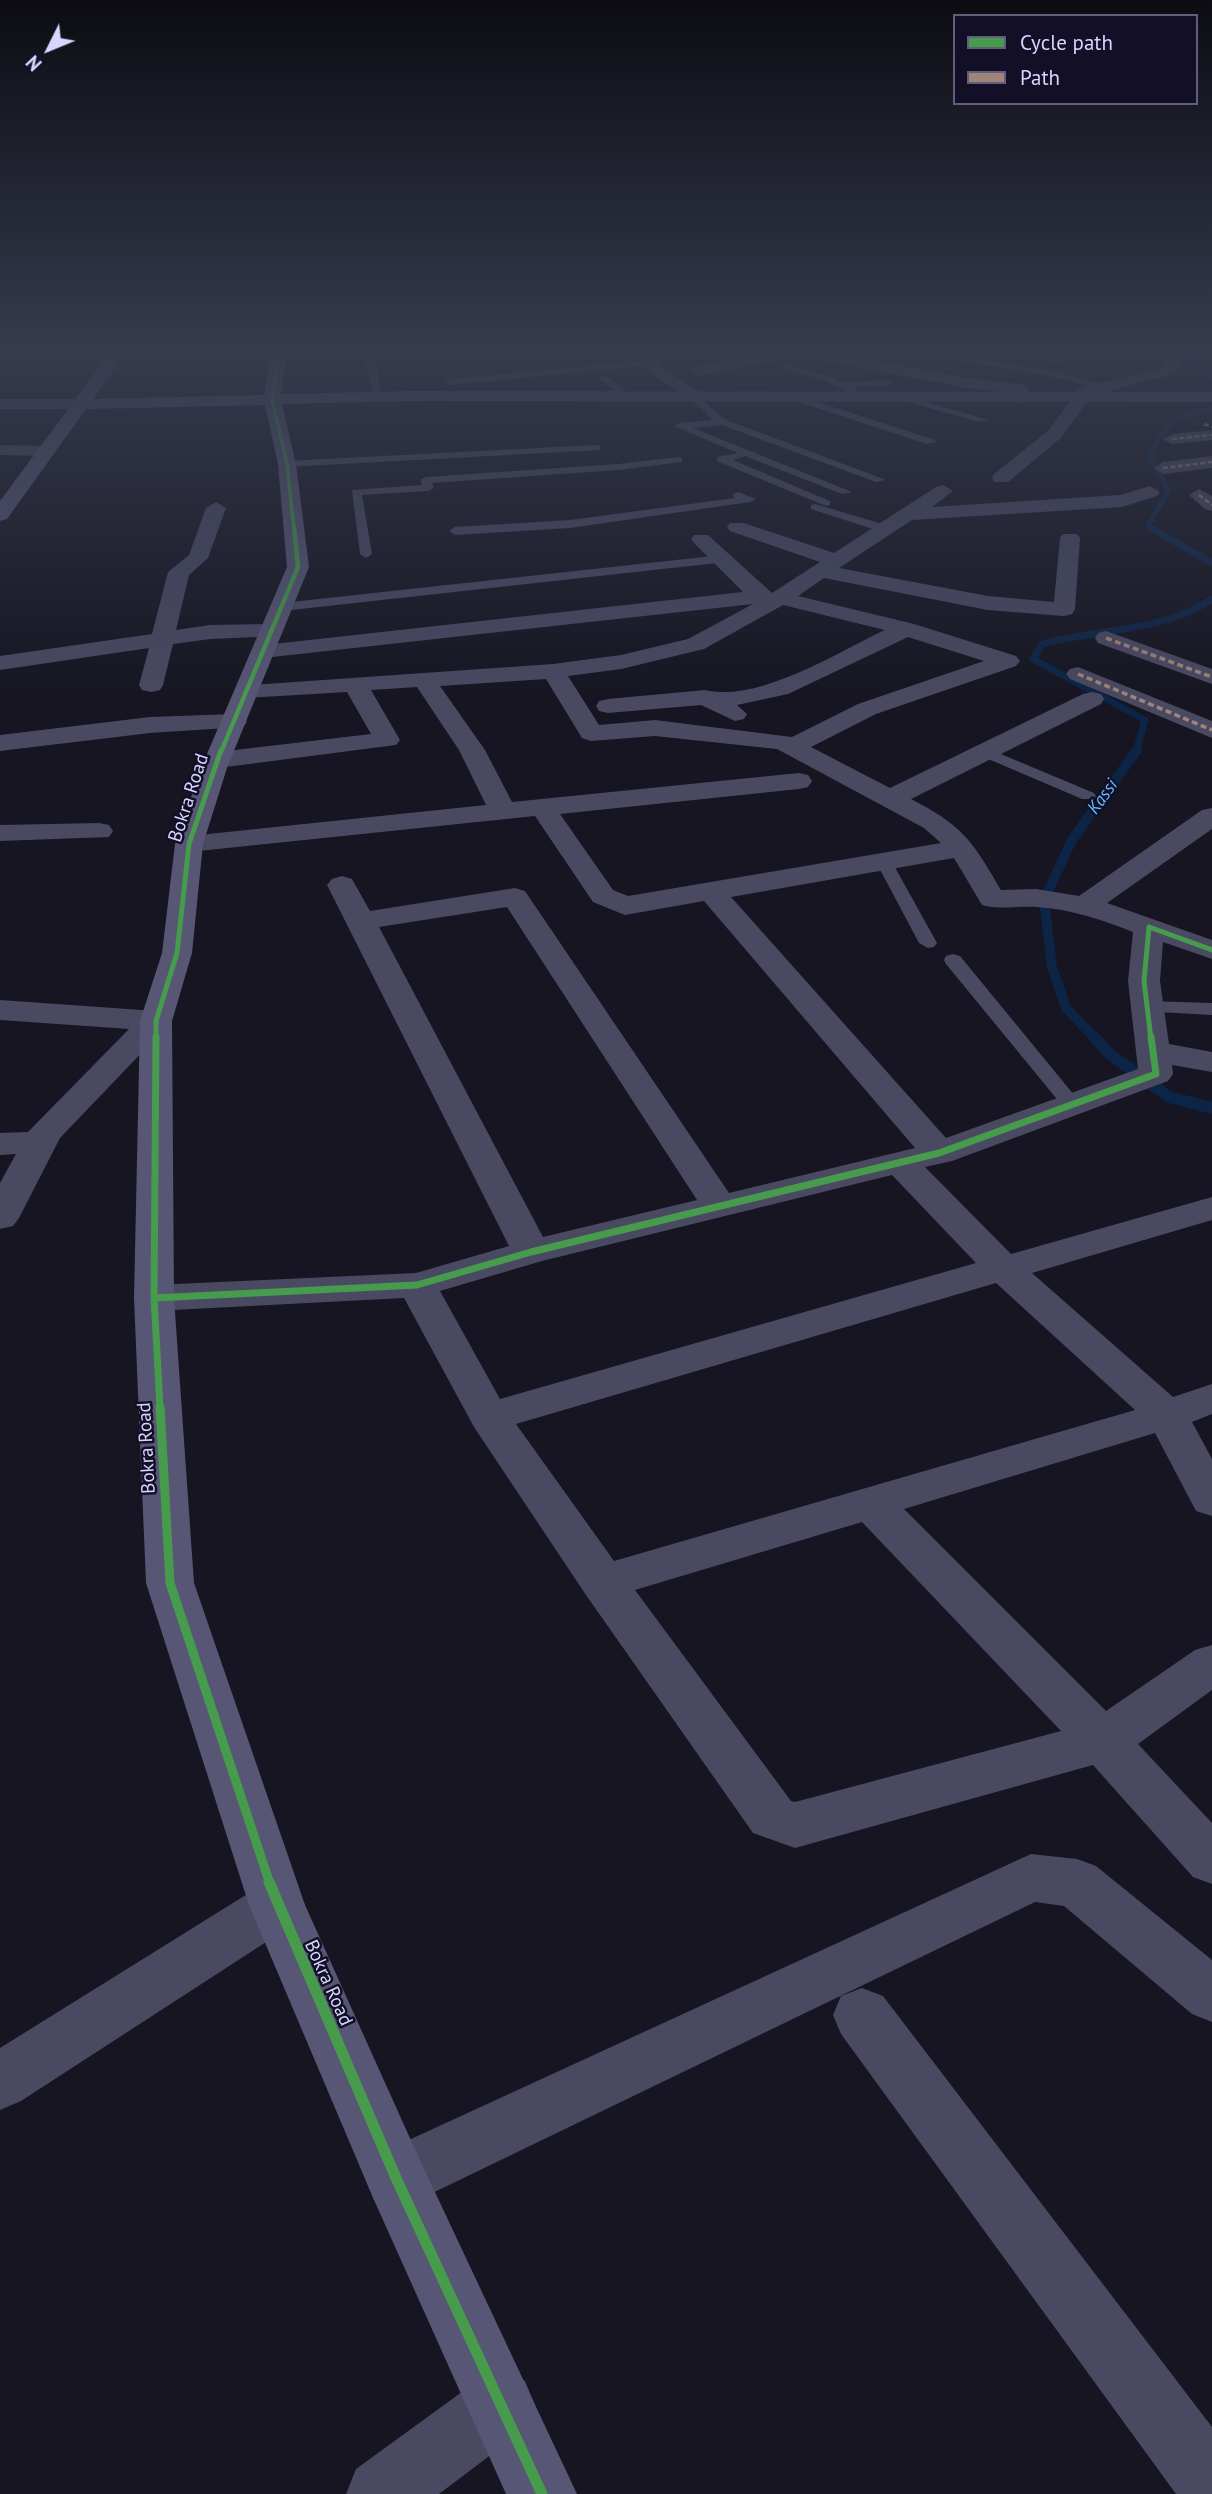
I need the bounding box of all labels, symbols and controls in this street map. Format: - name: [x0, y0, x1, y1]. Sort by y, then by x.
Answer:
- north arrow: [14, 14, 84, 84]
- legend: [953, 14, 1198, 105]
- text: Cycle path: [1020, 29, 1113, 56]
- text: N: [21, 51, 47, 76]
- text: Path: [1020, 64, 1060, 91]
- street label: Bokra Road: [164, 751, 214, 845]
- water label: Kassi: [1083, 775, 1123, 819]
- street label: Bokra Road: [133, 1402, 161, 1494]
- street label: Bokra Road: [299, 1937, 357, 2029]

